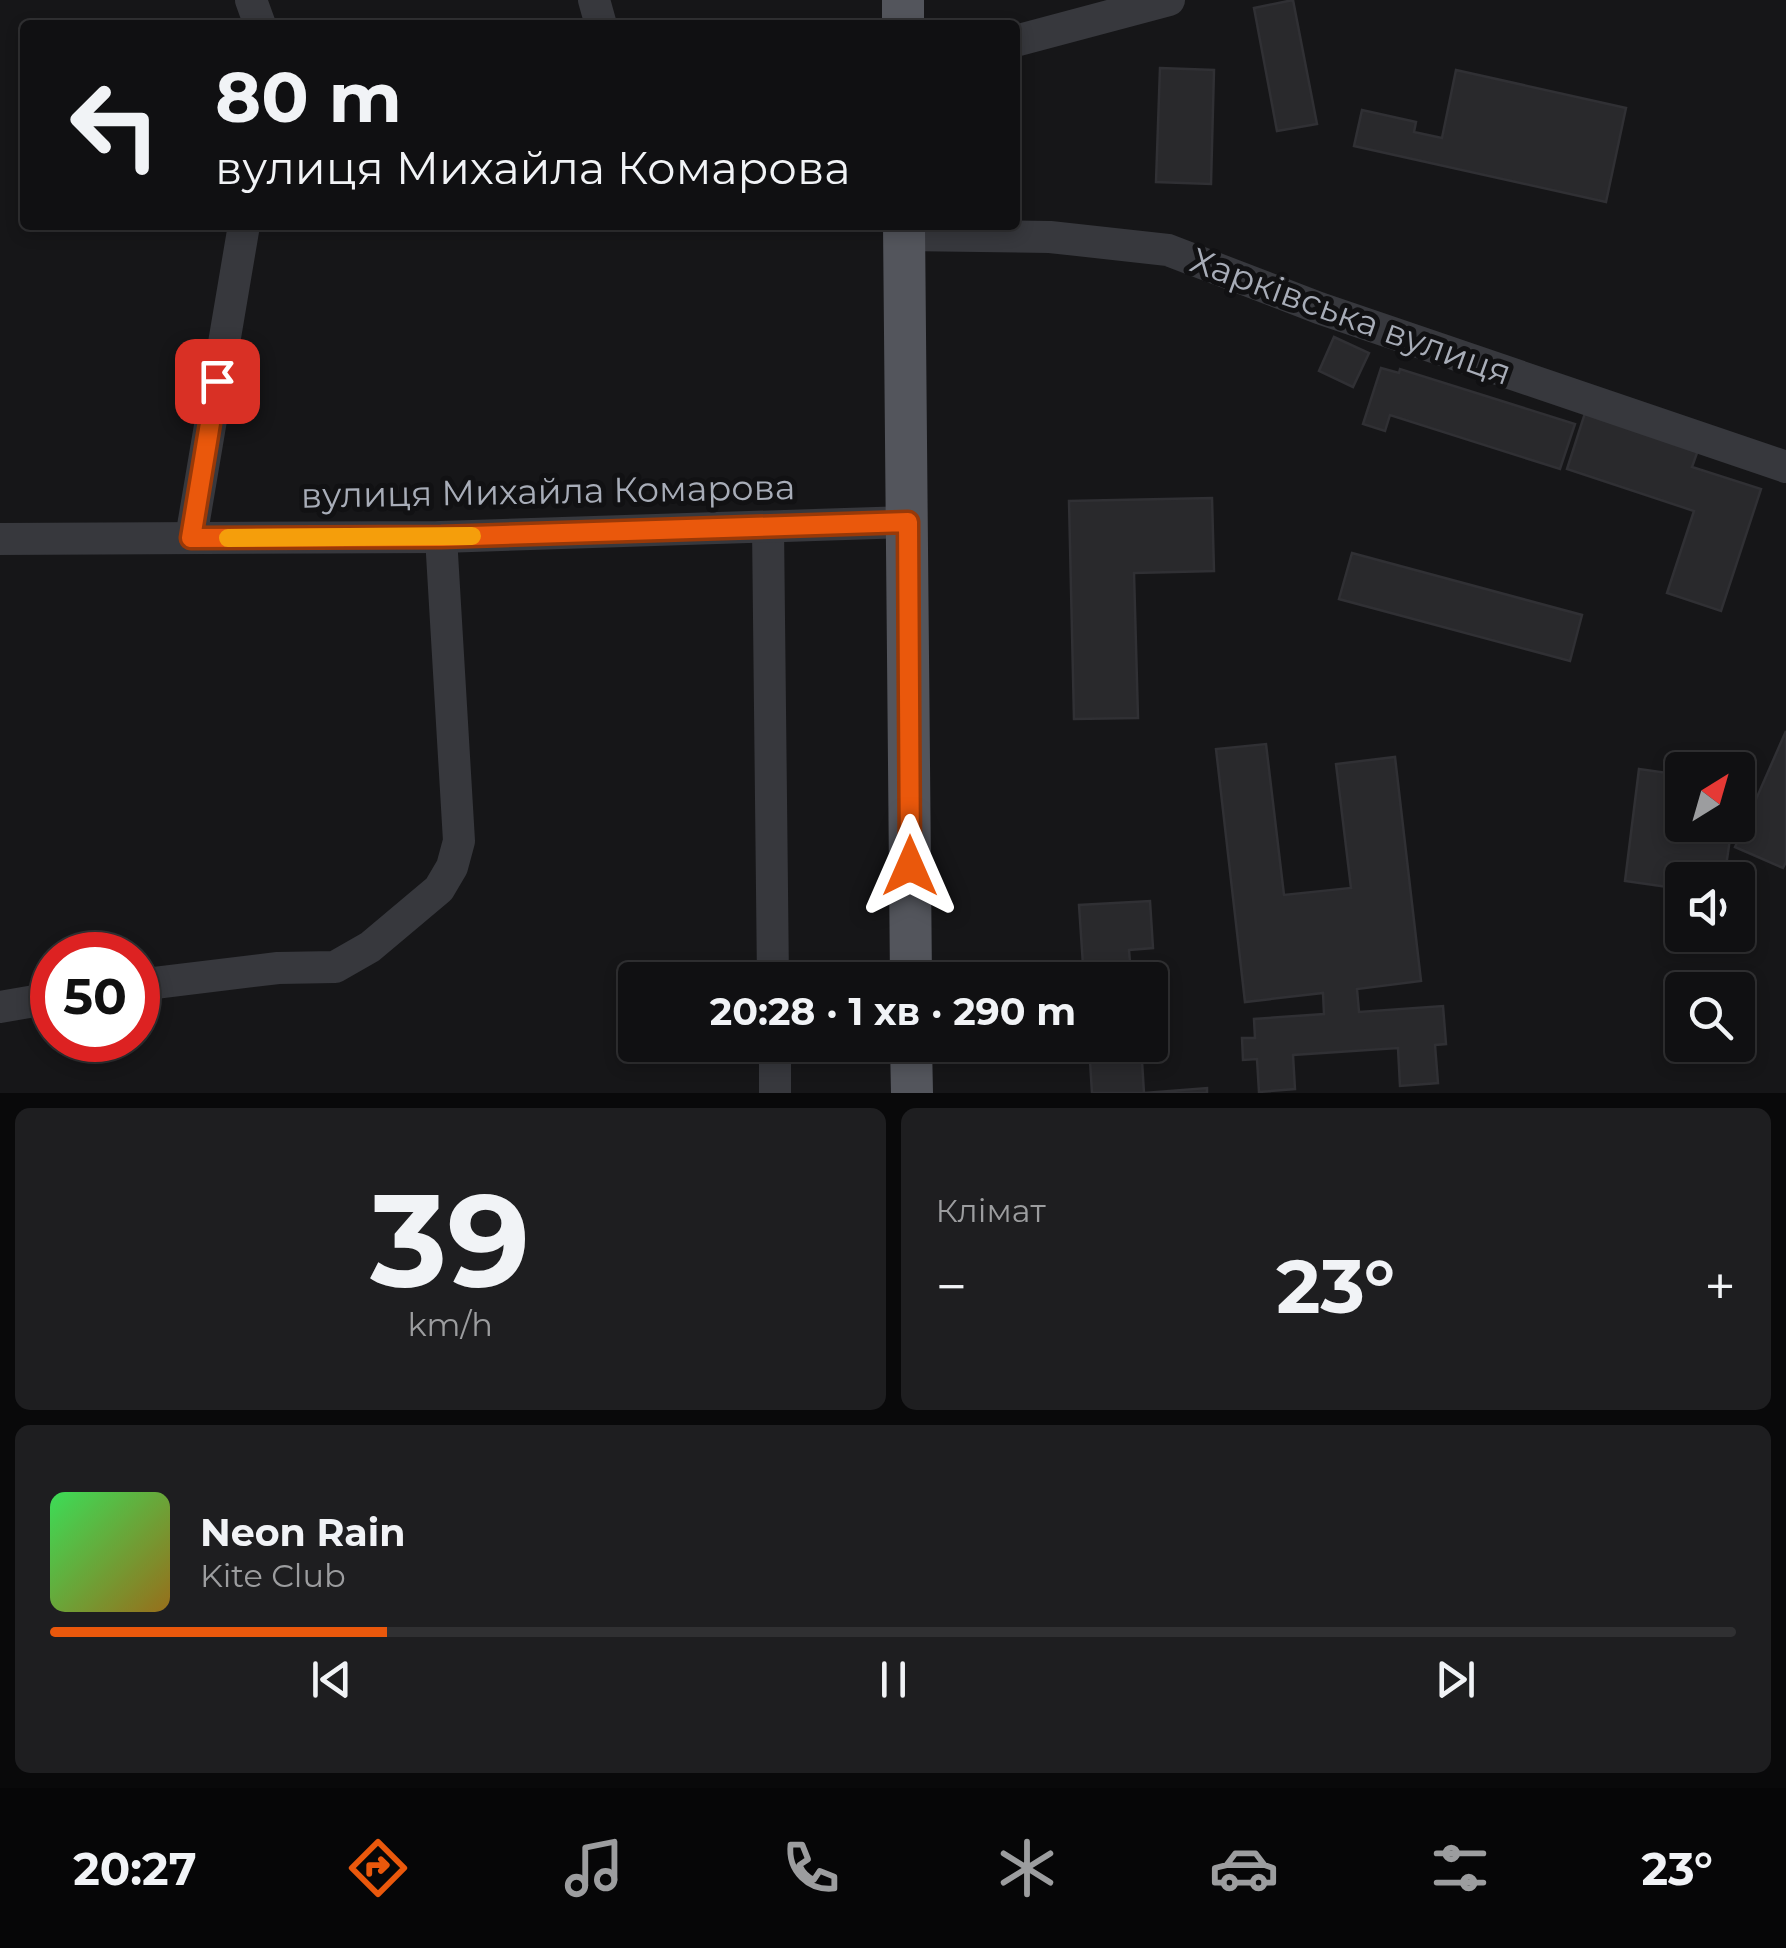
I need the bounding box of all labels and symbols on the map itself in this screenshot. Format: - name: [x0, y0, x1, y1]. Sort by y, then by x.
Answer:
- street label: Харківська вулиця: [1185, 238, 1517, 394]
- pin: [175, 339, 260, 424]
- street label: вулиця Михайла Комарова: [300, 465, 796, 517]
- north arrow: [1665, 752, 1755, 842]
- position arrow: [858, 814, 962, 918]
- speed limit sign: 50: [30, 932, 160, 1062]

